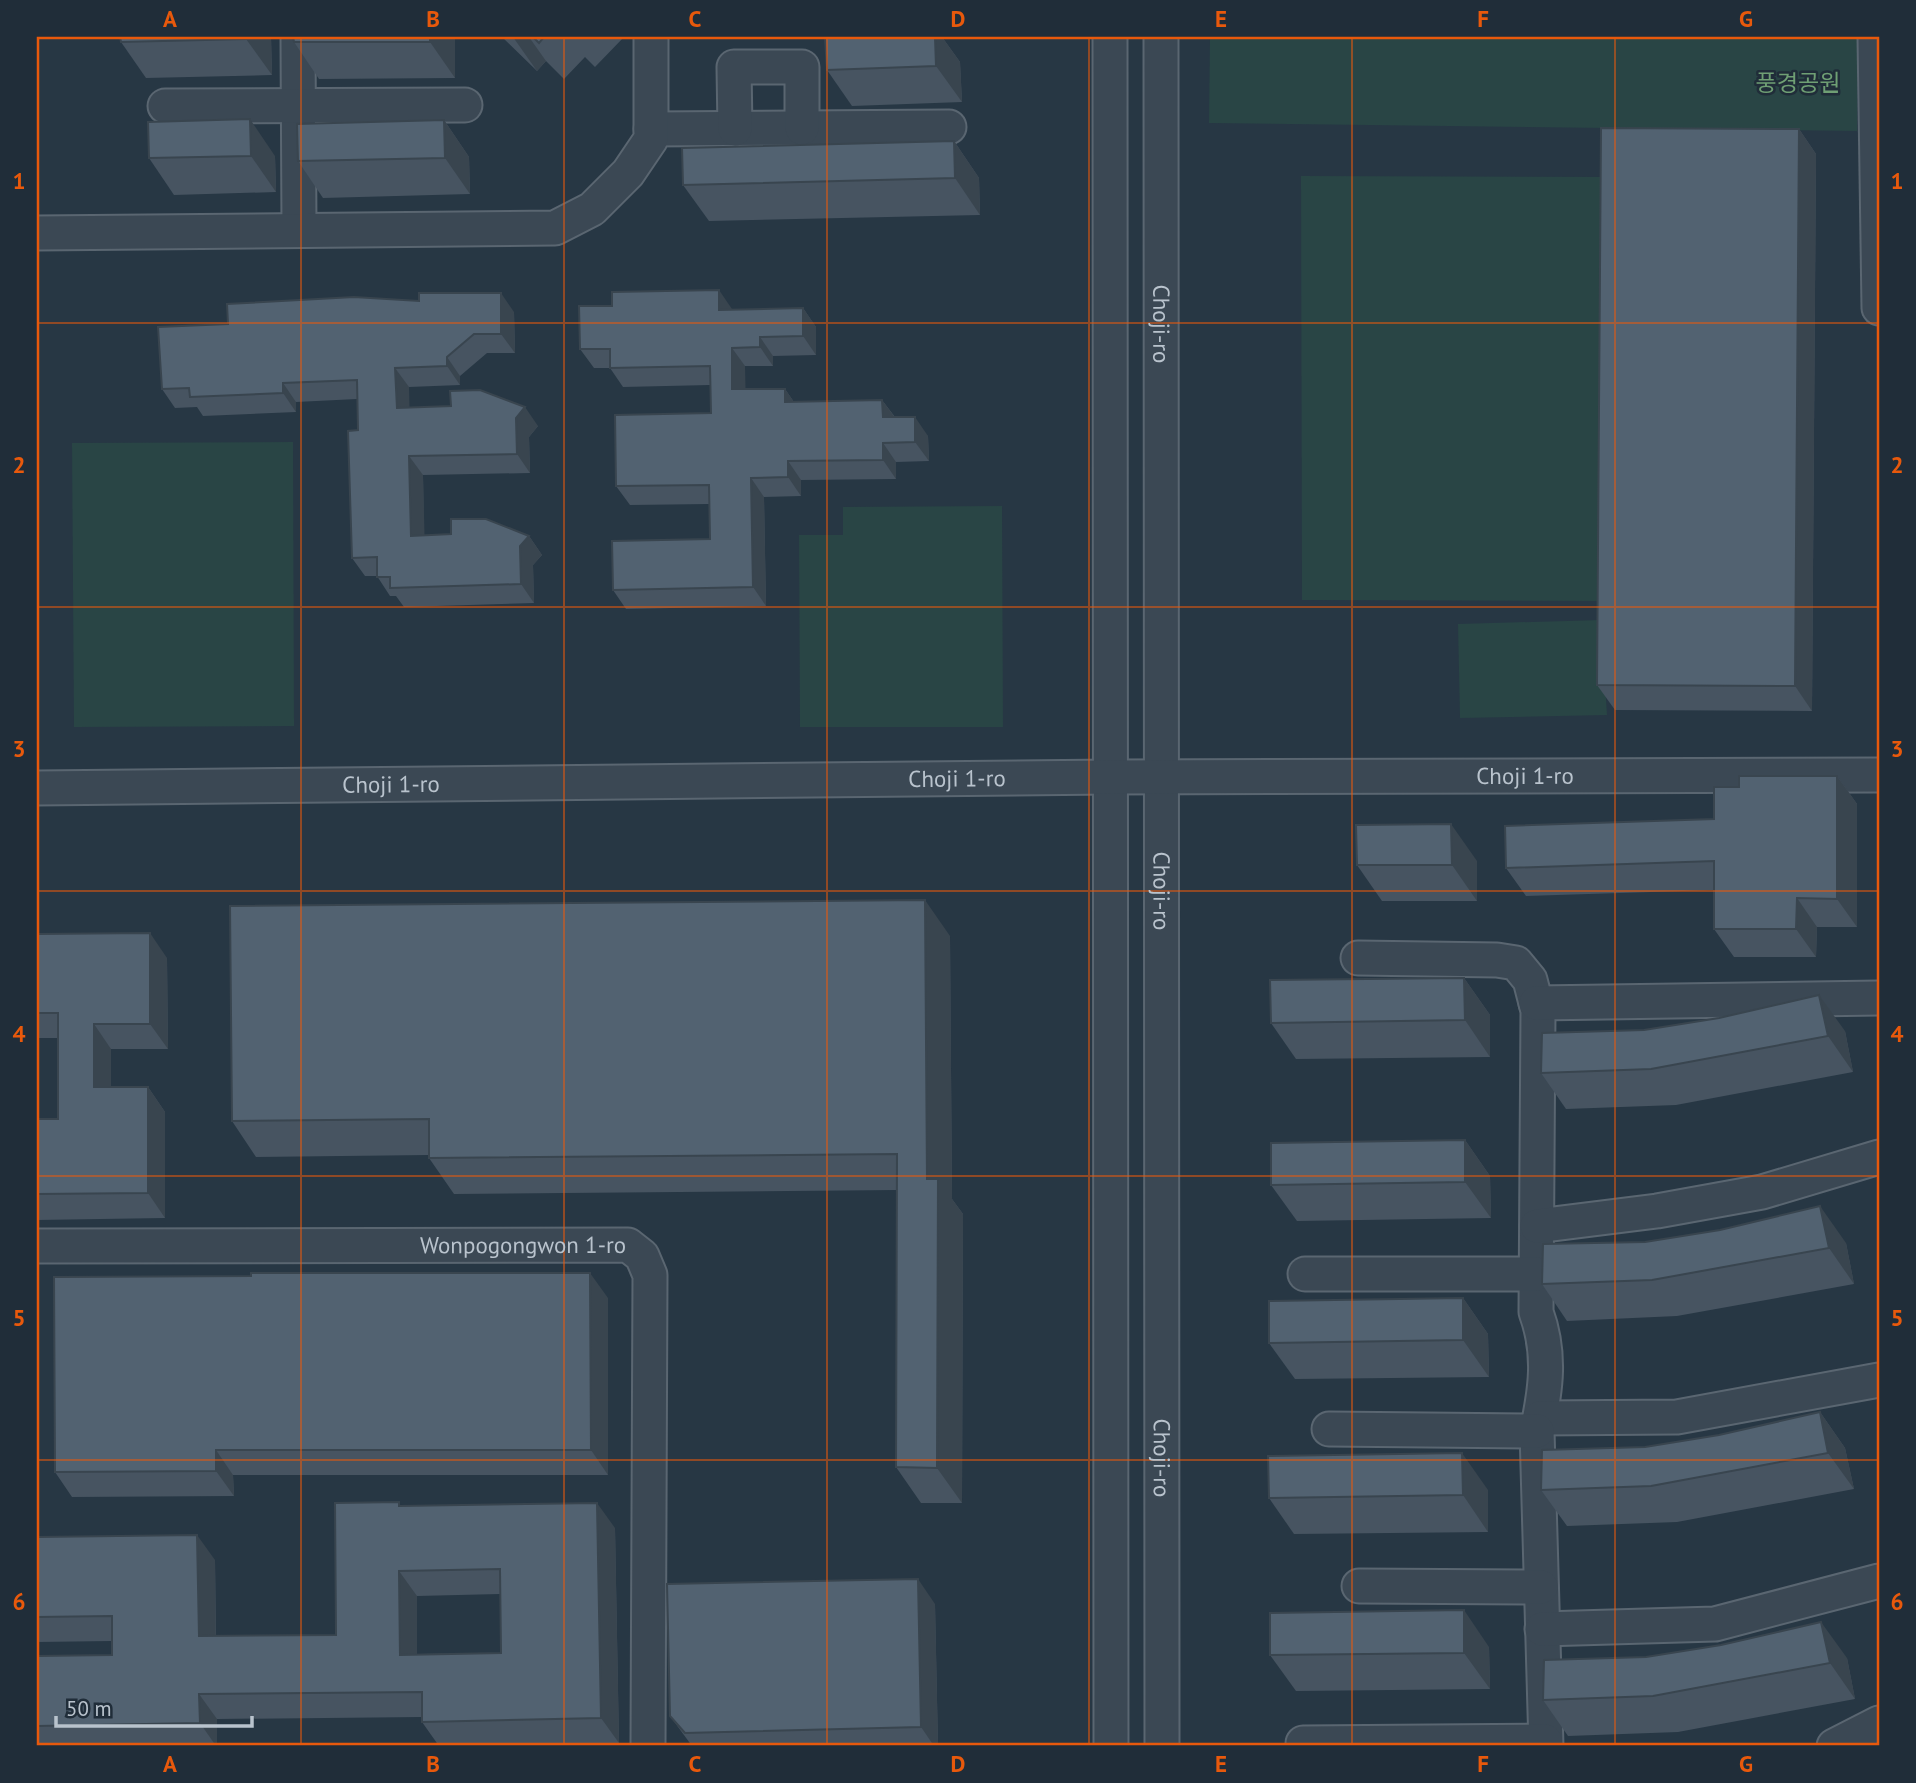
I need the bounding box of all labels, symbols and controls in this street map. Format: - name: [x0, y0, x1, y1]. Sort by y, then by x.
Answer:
- text: A: [163, 4, 177, 33]
- text: B: [426, 4, 440, 33]
- text: C: [689, 4, 702, 33]
- text: D: [951, 4, 965, 33]
- text: E: [1215, 4, 1227, 33]
- text: F: [1477, 4, 1489, 33]
- text: G: [1739, 4, 1753, 33]
- park label: 풍경공원: [1756, 68, 1840, 97]
- text: 1: [12, 166, 26, 195]
- text: 1: [1890, 166, 1904, 195]
- street label: Choji-ro: [1147, 285, 1176, 363]
- text: 2: [12, 450, 26, 479]
- text: 2: [1890, 450, 1904, 479]
- text: 3: [12, 734, 26, 763]
- text: 3: [1890, 734, 1904, 763]
- street label: Choji 1-ro: [1476, 761, 1574, 790]
- street label: Choji 1-ro: [908, 763, 1006, 793]
- street label: Choji 1-ro: [342, 769, 440, 799]
- street label: Choji-ro: [1147, 852, 1177, 930]
- text: 4: [12, 1019, 26, 1048]
- text: 4: [1890, 1019, 1904, 1048]
- street label: Wonpogongwon 1-ro: [420, 1230, 626, 1259]
- text: 5: [12, 1303, 26, 1332]
- text: 5: [1890, 1303, 1904, 1332]
- street label: Choji-ro: [1148, 1419, 1177, 1497]
- text: 6: [12, 1587, 26, 1616]
- text: 6: [1890, 1587, 1904, 1616]
- scale bar: [56, 1685, 252, 1729]
- text: 50 m: [66, 1695, 112, 1722]
- text: A: [163, 1749, 177, 1778]
- text: B: [426, 1749, 440, 1778]
- text: C: [689, 1749, 702, 1778]
- text: D: [951, 1749, 965, 1778]
- text: E: [1215, 1749, 1227, 1778]
- text: F: [1477, 1749, 1489, 1778]
- text: G: [1739, 1749, 1753, 1778]

